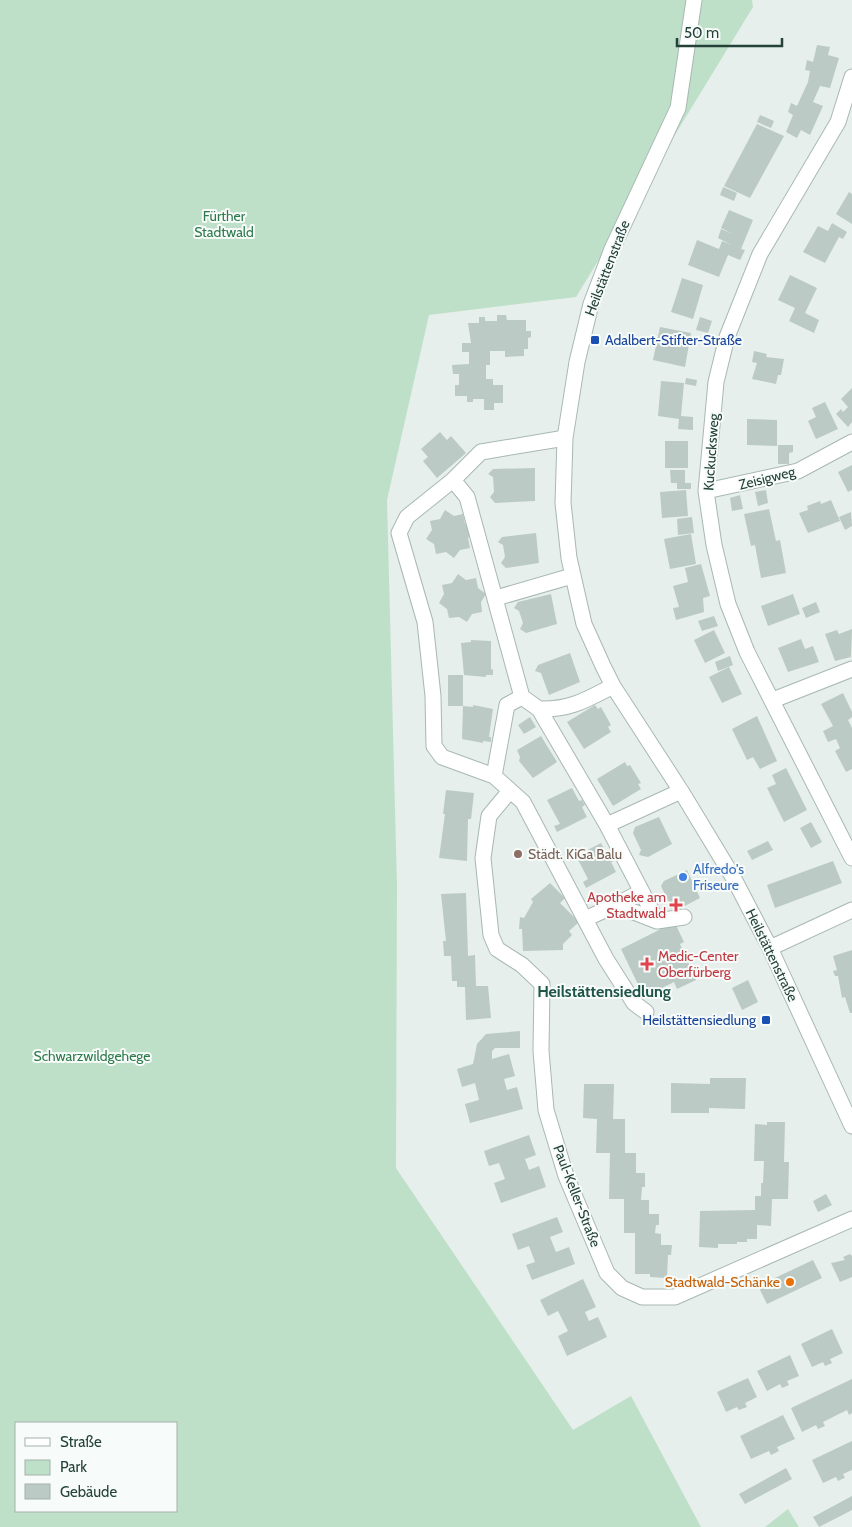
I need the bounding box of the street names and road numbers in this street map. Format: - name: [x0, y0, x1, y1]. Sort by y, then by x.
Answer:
- street label: Heilstättenstraße: [580, 217, 634, 319]
- street label: Kuckucksweg: [699, 412, 723, 491]
- street label: Zeisigweg: [737, 462, 798, 494]
- street label: Heilstättenstraße: [742, 906, 802, 1004]
- street label: Paul-Keller-Straße: [549, 1142, 605, 1250]

